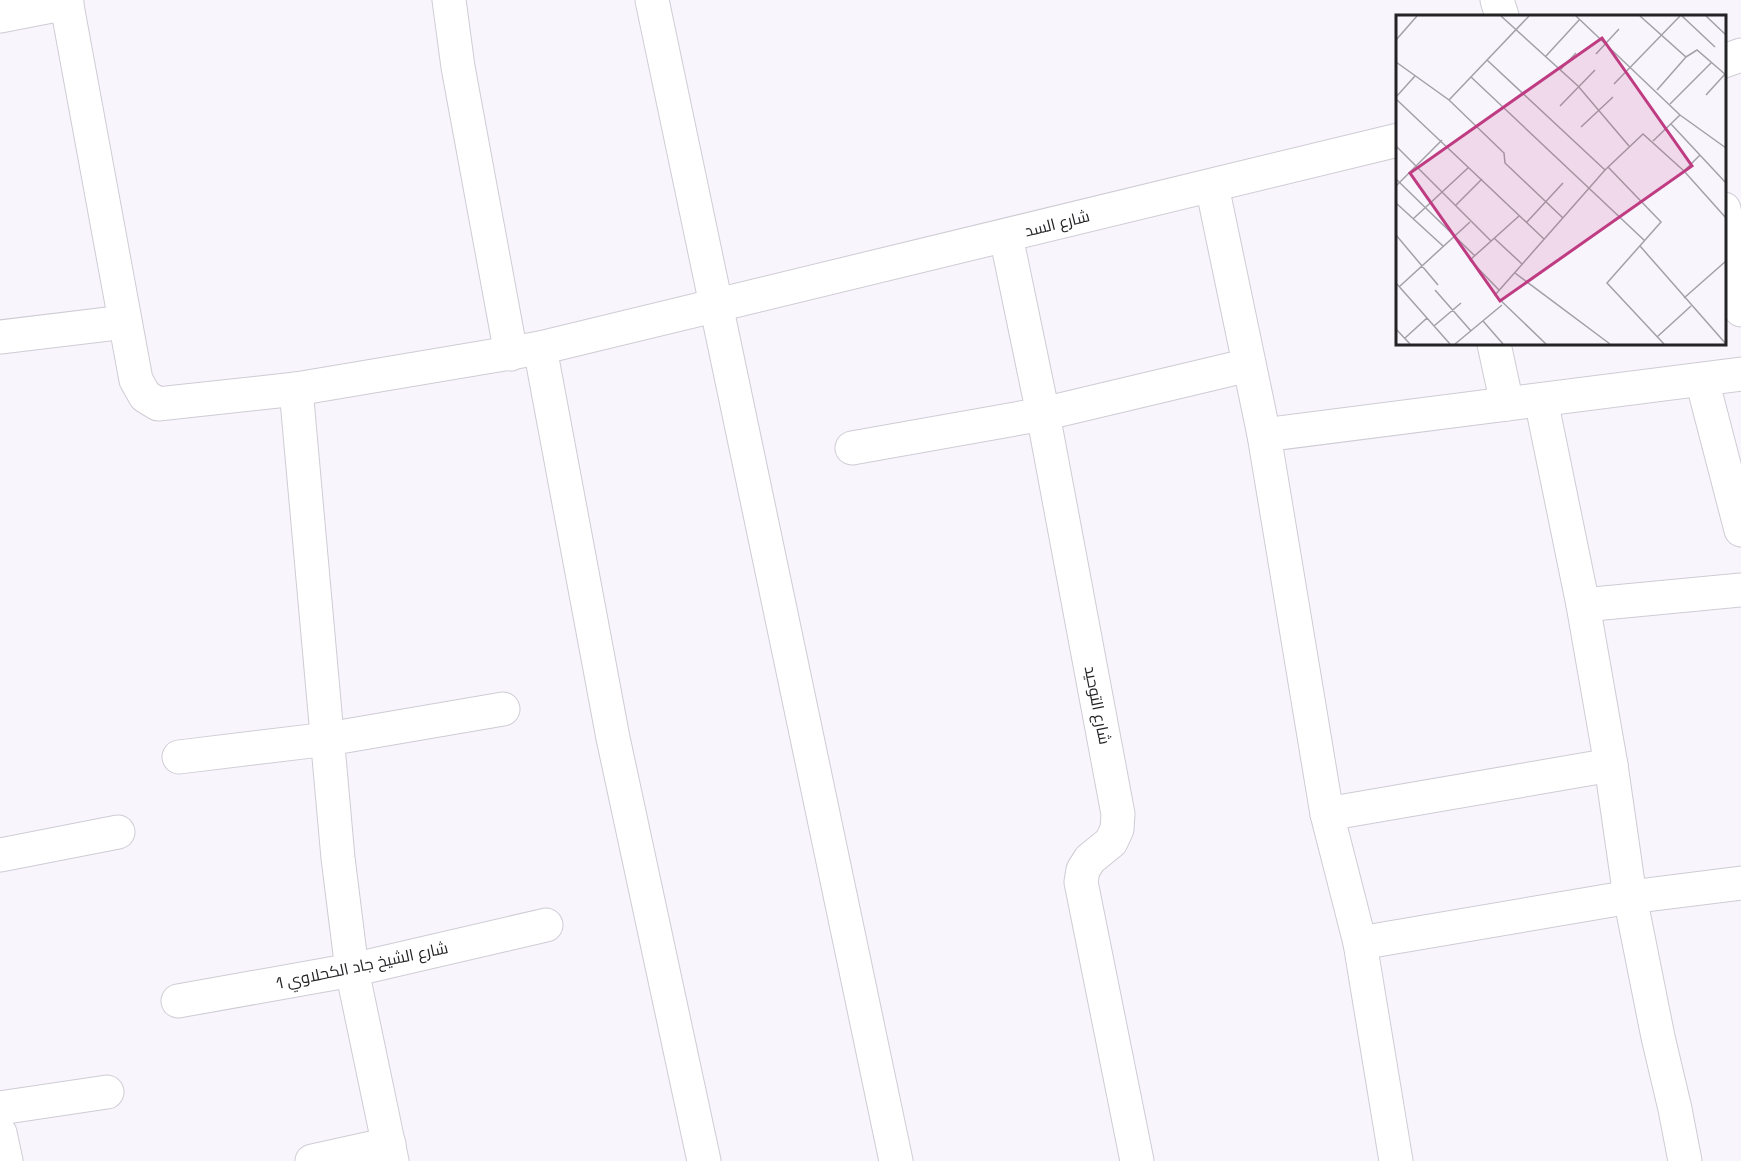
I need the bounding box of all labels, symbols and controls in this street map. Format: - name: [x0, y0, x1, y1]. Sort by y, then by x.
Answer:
- inset map: [1396, 15, 1726, 345]
- street label: شارع السد: [1022, 205, 1092, 243]
- street label: شارع التوحيد: [1079, 664, 1115, 747]
- street label: شارع الشيخ جاد الكحلاوي 1: [274, 937, 451, 997]

